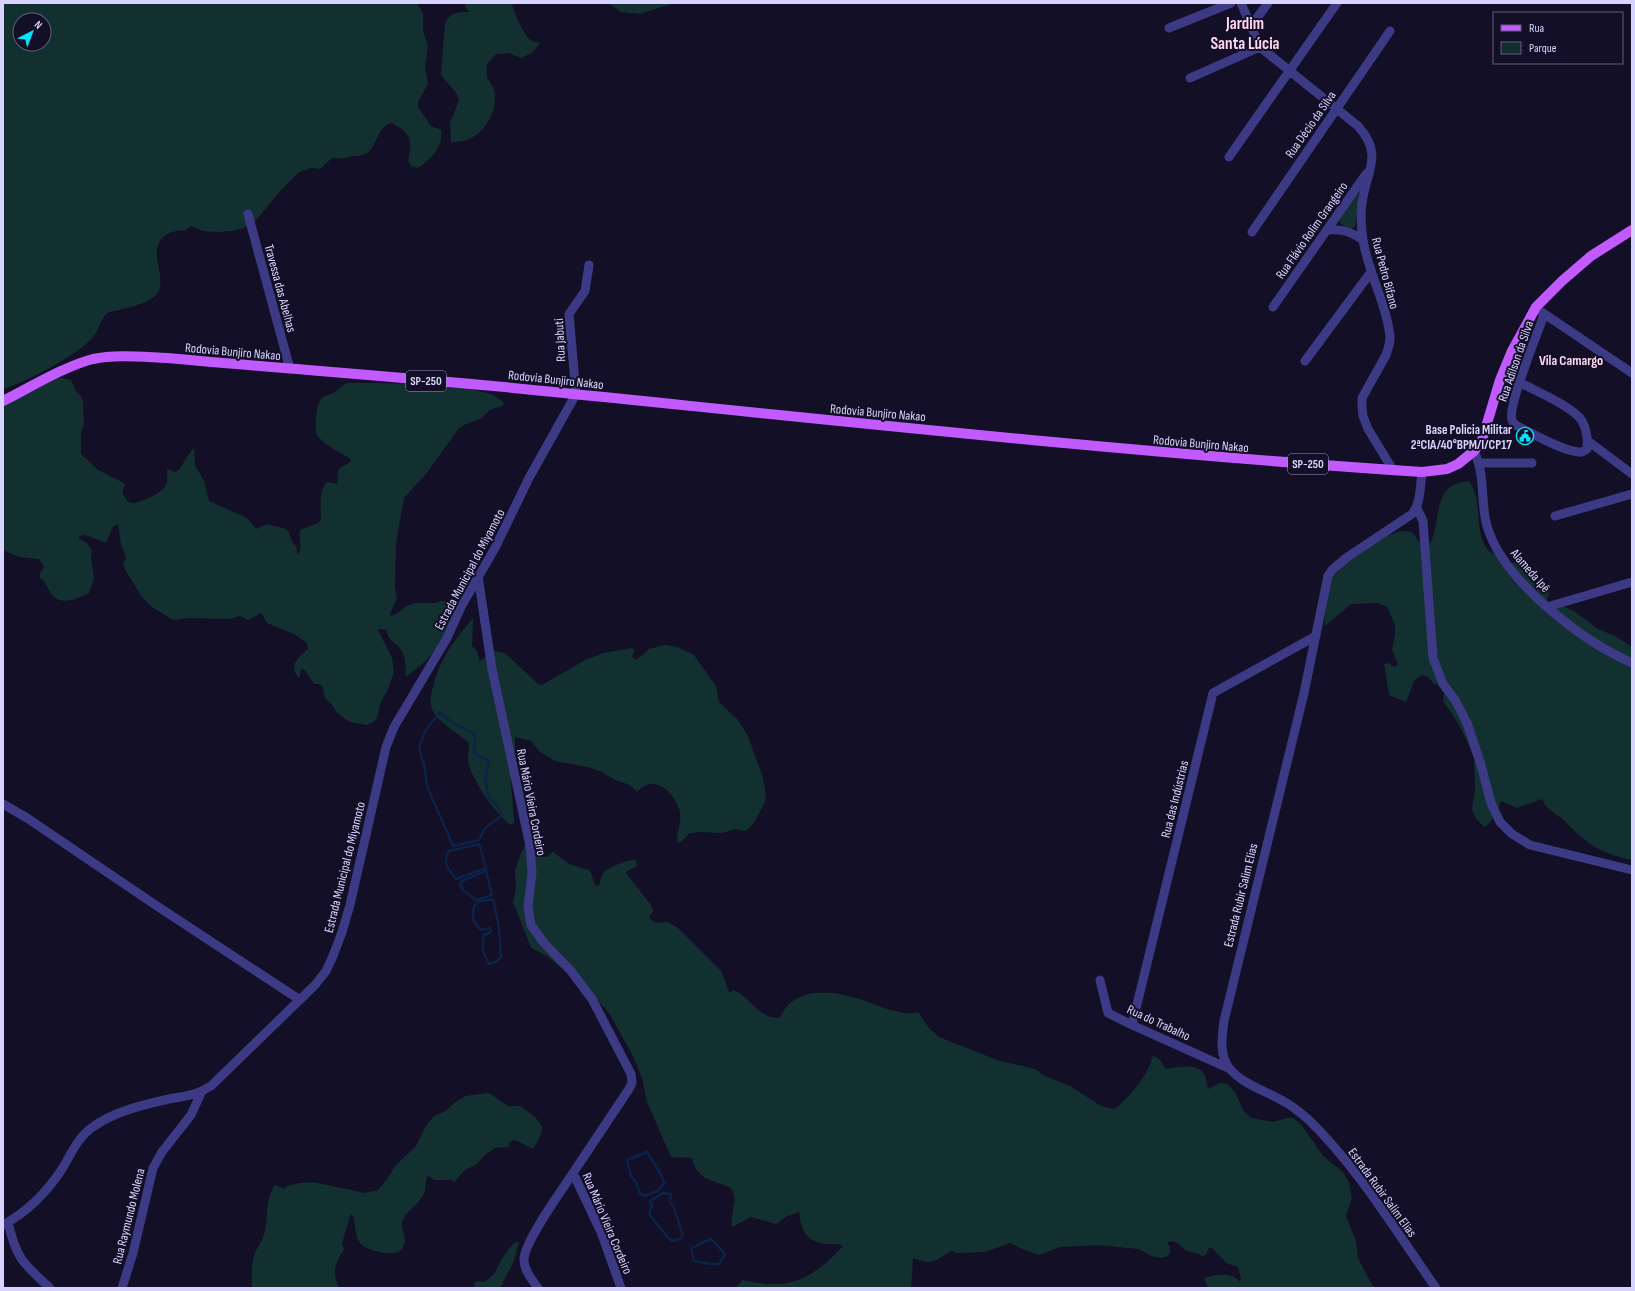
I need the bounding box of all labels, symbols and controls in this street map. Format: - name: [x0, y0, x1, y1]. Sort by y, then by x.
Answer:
- north arrow: [12, 12, 52, 52]
- legend: [1493, 12, 1623, 64]
- district label: Jardim Santa Lúcia: [1210, 14, 1280, 54]
- text: N: [32, 18, 45, 32]
- text: Rua: [1529, 21, 1545, 36]
- text: Parque: [1529, 41, 1557, 56]
- street label: Rua Décio da Silva: [1282, 88, 1340, 161]
- street label: Rua Flávio Rolim Grangeiro: [1272, 179, 1351, 282]
- street label: Rua Pedro Bifano: [1368, 236, 1402, 311]
- street label: Travessa das Abelhas: [261, 243, 300, 334]
- street label: Rua Jabuti: [551, 318, 569, 362]
- street label: Rua Adilson da Silva: [1495, 319, 1537, 404]
- street label: Rodovia Bunjiro Nakao: [184, 340, 281, 364]
- district label: Vila Camargo: [1539, 352, 1603, 369]
- street label: Rodovia Bunjiro Nakao: [507, 367, 604, 393]
- road number: SP-250: [406, 371, 446, 391]
- street label: Rodovia Bunjiro Nakao: [829, 401, 926, 425]
- place label: Base Policia Militar 2ªCIA/40°BPM/I/CP17: [1411, 422, 1512, 453]
- public building icon: Base Policia Militar 2ªCIA/40°BPM/I/CP17: [1515, 426, 1535, 446]
- street label: Rodovia Bunjiro Nakao: [1152, 432, 1249, 456]
- road number: SP-250: [1288, 454, 1328, 474]
- street label: Estrada Municipal do Miyamoto: [431, 506, 509, 633]
- street label: Alameda Ipê: [1506, 545, 1553, 596]
- street label: Rua Mário Vieira Cordeiro: [513, 747, 549, 857]
- street label: Rua das Indústrias: [1158, 759, 1192, 840]
- street label: Estrada Municipal do Miyamoto: [321, 800, 369, 934]
- street label: Estrada Rubir Salim Elias: [1220, 841, 1262, 949]
- street label: Rua do Trabalho: [1124, 1001, 1193, 1045]
- street label: Estrada Rubir Salim Elias: [1344, 1145, 1420, 1241]
- street label: Rua Raymundo Molena: [109, 1167, 149, 1266]
- street label: Rua Mário Vieira Cordeiro: [579, 1170, 636, 1276]

